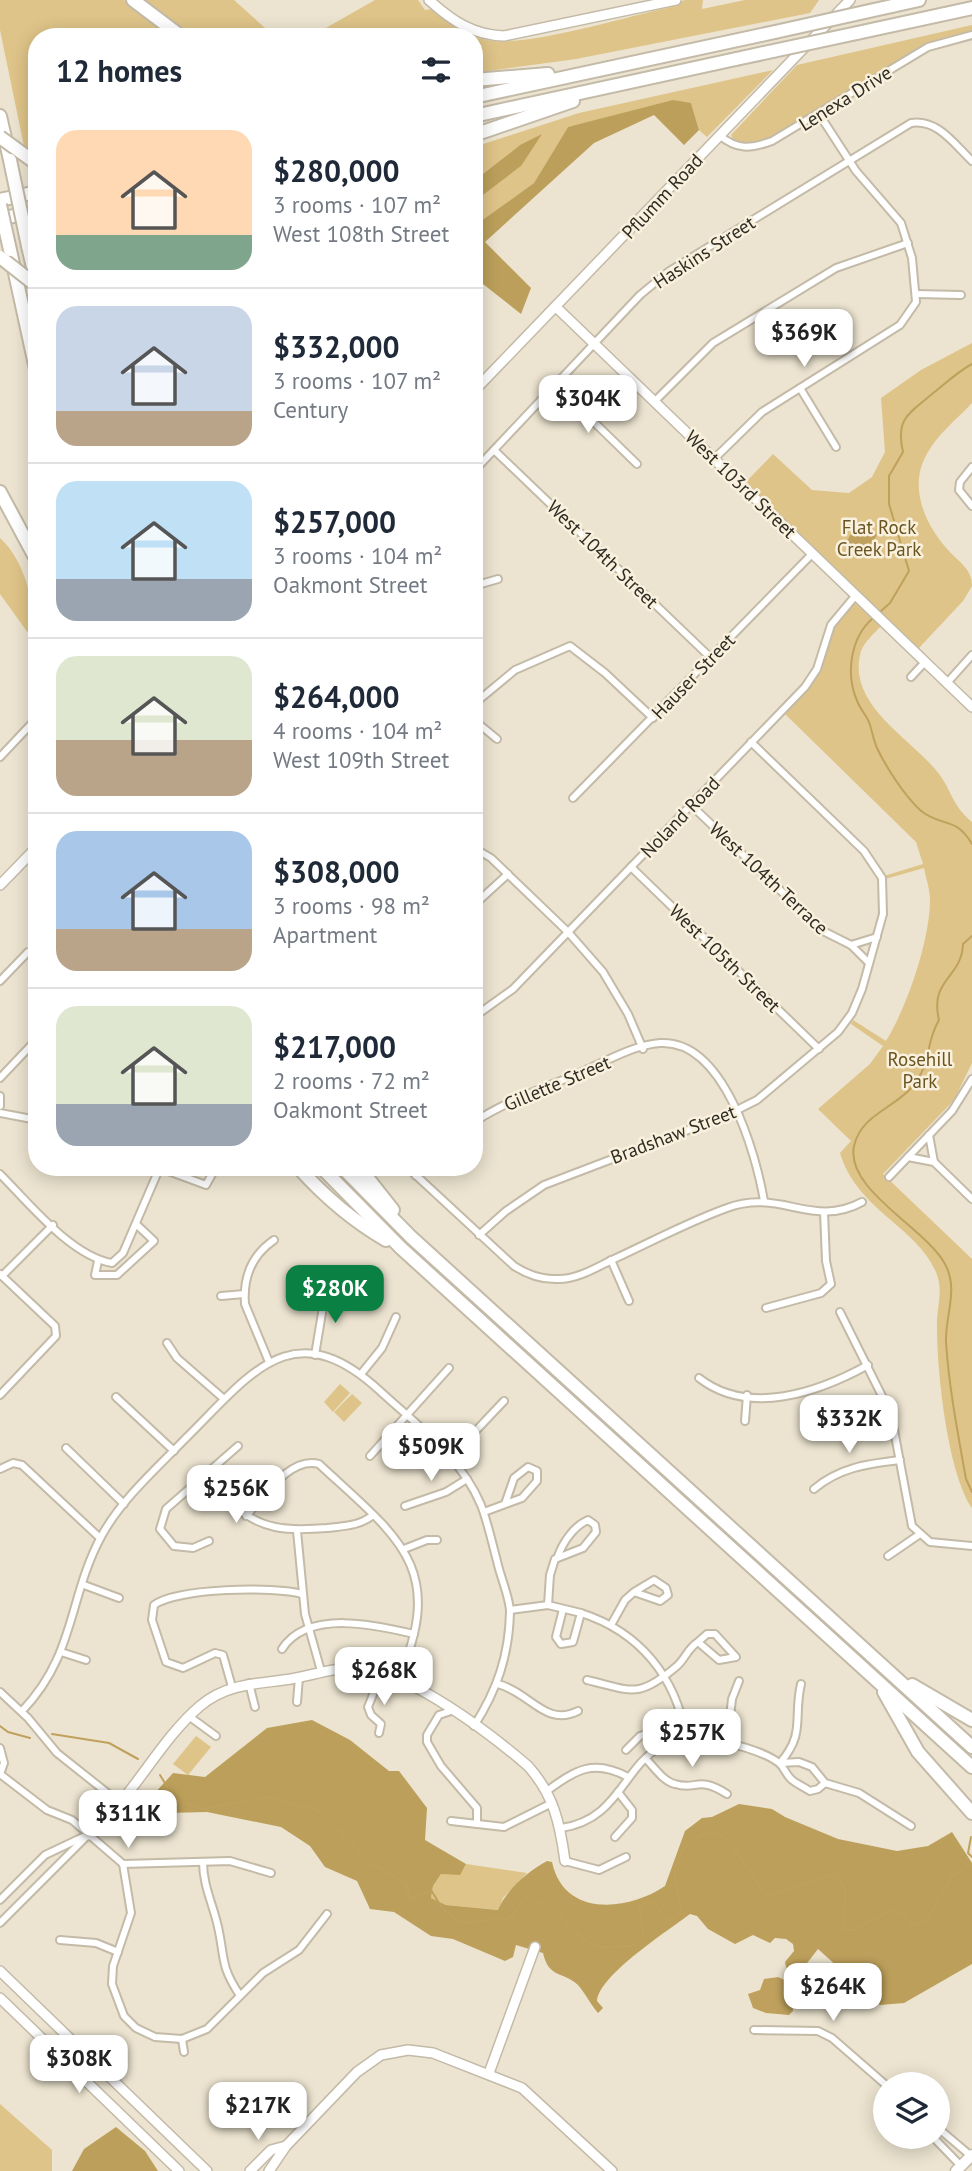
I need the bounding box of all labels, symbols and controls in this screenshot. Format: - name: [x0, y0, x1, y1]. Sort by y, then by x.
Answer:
- text: 12 homes: [56, 51, 182, 90]
- icon: filters: [417, 51, 455, 89]
- street label: Lenexa Drive: [794, 60, 896, 136]
- street label: Pflumm Road: [616, 148, 708, 244]
- text: $280,000: [273, 151, 400, 190]
- icon: home: [112, 158, 196, 242]
- text: 3 rooms · 107 m²: [273, 190, 441, 219]
- street label: Haskins Street: [649, 210, 760, 294]
- text: West 108th Street: [273, 219, 449, 248]
- pin: $369K: [755, 310, 853, 369]
- text: $369K: [771, 317, 837, 346]
- text: $332,000: [273, 327, 400, 366]
- icon: home: [112, 334, 196, 418]
- text: 3 rooms · 107 m²: [273, 366, 441, 395]
- pin: $304K: [539, 376, 637, 435]
- text: $304K: [555, 383, 621, 412]
- text: Century: [273, 395, 348, 424]
- street label: West 103rd Street: [680, 425, 802, 544]
- street label: West 104th Street: [542, 495, 664, 614]
- text: $257,000: [273, 502, 396, 541]
- icon: home: [112, 509, 196, 593]
- park label: Flat Rock Creek Park: [837, 515, 921, 561]
- text: 3 rooms · 104 m²: [273, 541, 442, 570]
- text: Oakmont Street: [273, 570, 427, 599]
- street label: Hauser Street: [646, 628, 740, 724]
- text: $264,000: [273, 677, 400, 716]
- icon: home: [112, 684, 196, 768]
- text: 4 rooms · 104 m²: [273, 716, 442, 745]
- text: West 109th Street: [273, 745, 449, 774]
- street label: Noland Road: [635, 771, 725, 863]
- street label: West 104th Terrace: [704, 817, 834, 939]
- text: $308,000: [273, 852, 400, 891]
- icon: home: [112, 859, 196, 943]
- text: 3 rooms · 98 m²: [273, 891, 430, 920]
- street label: West 105th Street: [664, 899, 786, 1018]
- text: Apartment: [273, 920, 377, 949]
- text: $217,000: [273, 1027, 396, 1066]
- icon: home: [112, 1034, 196, 1118]
- park label: Rosehill Park: [888, 1047, 953, 1093]
- street label: Gillette Street: [500, 1050, 614, 1116]
- text: 2 rooms · 72 m²: [273, 1066, 430, 1095]
- text: Oakmont Street: [273, 1095, 427, 1124]
- street label: Bradshaw Street: [607, 1099, 739, 1169]
- pin: $280K: [286, 1266, 384, 1325]
- text: $280K: [302, 1273, 368, 1302]
- pin: $332K: [800, 1396, 898, 1455]
- text: $332K: [816, 1403, 882, 1432]
- pin: $509K: [382, 1424, 480, 1483]
- text: $509K: [398, 1431, 464, 1460]
- pin: $256K: [187, 1466, 285, 1525]
- text: $256K: [203, 1473, 269, 1502]
- pin: $268K: [335, 1648, 433, 1707]
- text: $268K: [351, 1655, 417, 1684]
- pin: $257K: [643, 1710, 741, 1769]
- text: $257K: [659, 1717, 725, 1746]
- pin: $311K: [79, 1790, 177, 1850]
- text: $311K: [95, 1798, 161, 1827]
- pin: $264K: [784, 1964, 882, 2023]
- text: $264K: [800, 1971, 866, 2000]
- pin: $308K: [30, 2036, 128, 2095]
- text: $308K: [46, 2043, 112, 2072]
- map controls: [873, 2072, 950, 2149]
- button: layers: [873, 2072, 950, 2149]
- pin: $217K: [209, 2082, 307, 2142]
- text: $217K: [225, 2090, 291, 2119]

